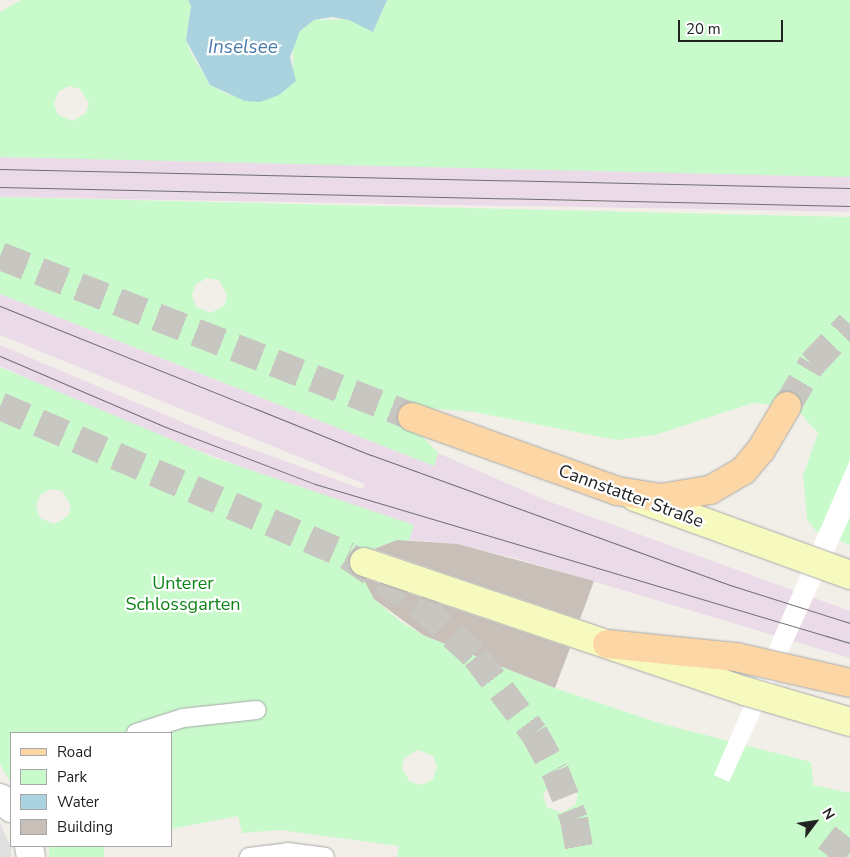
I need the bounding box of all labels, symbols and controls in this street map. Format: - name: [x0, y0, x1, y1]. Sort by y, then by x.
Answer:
- scale bar: [680, 10, 785, 42]
- text: 20 m: [686, 19, 721, 39]
- water label: Inselsee: [208, 37, 278, 59]
- street label: Cannstatter Straße: [555, 460, 707, 532]
- park label: Unterer Schlossgarten: [125, 573, 241, 616]
- legend: [10, 732, 172, 847]
- text: Road: [57, 742, 92, 762]
- text: Park: [57, 767, 87, 787]
- text: Water: [57, 792, 99, 812]
- north arrow: [790, 797, 840, 847]
- text: N: [817, 805, 839, 823]
- text: Building: [57, 817, 113, 837]

